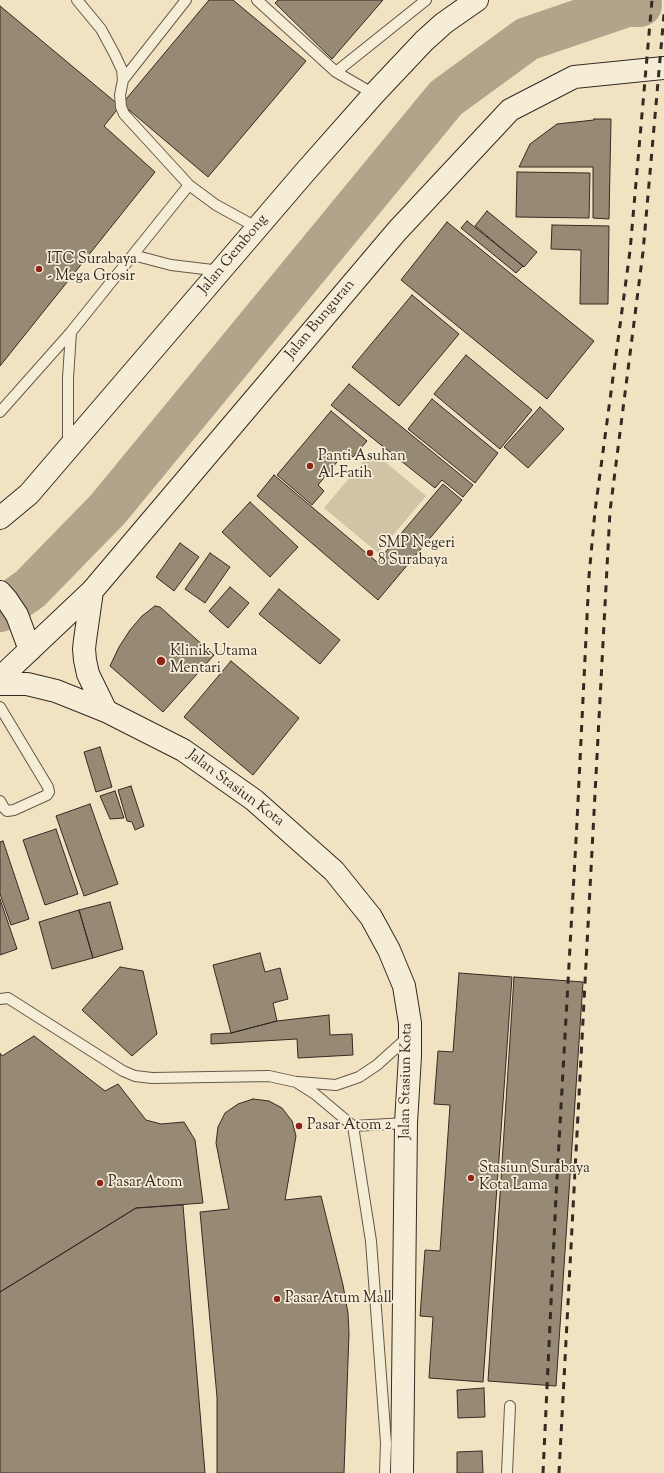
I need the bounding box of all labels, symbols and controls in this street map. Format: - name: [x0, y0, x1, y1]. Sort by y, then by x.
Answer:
- street label: Jalan Gembong: [195, 212, 273, 298]
- place label: ITC Surabaya - Mega Grosir: [47, 251, 137, 286]
- marker: ITC Surabaya - Mega Grosir: [34, 264, 44, 274]
- street label: Jalan Bunguran: [282, 276, 360, 364]
- place label: Panti Asuhan Al-Fatih: [318, 448, 406, 483]
- marker: Panti Asuhan Al-Fatih: [305, 461, 315, 471]
- place label: SMP Negeri 8 Surabaya: [378, 535, 455, 570]
- marker: SMP Negeri 8 Surabaya: [365, 548, 375, 558]
- place label: Klinik Utama Mentari: [170, 643, 257, 678]
- marker: Klinik Utama Mentari: [155, 655, 167, 667]
- street label: Jalan Stasiun Kota: [183, 747, 287, 831]
- street label: Jalan Stasiun Kota: [397, 1023, 417, 1139]
- place label: Pasar Atom 2: [307, 1117, 392, 1135]
- marker: Pasar Atom 2: [294, 1121, 304, 1131]
- place label: Stasiun Surabaya Kota Lama: [479, 1160, 590, 1195]
- marker: Stasiun Surabaya Kota Lama: [466, 1173, 476, 1183]
- place label: Pasar Atom: [108, 1174, 182, 1192]
- marker: Pasar Atom: [95, 1178, 105, 1188]
- place label: Pasar Atum Mall: [285, 1290, 392, 1308]
- marker: Pasar Atum Mall: [272, 1294, 282, 1304]

